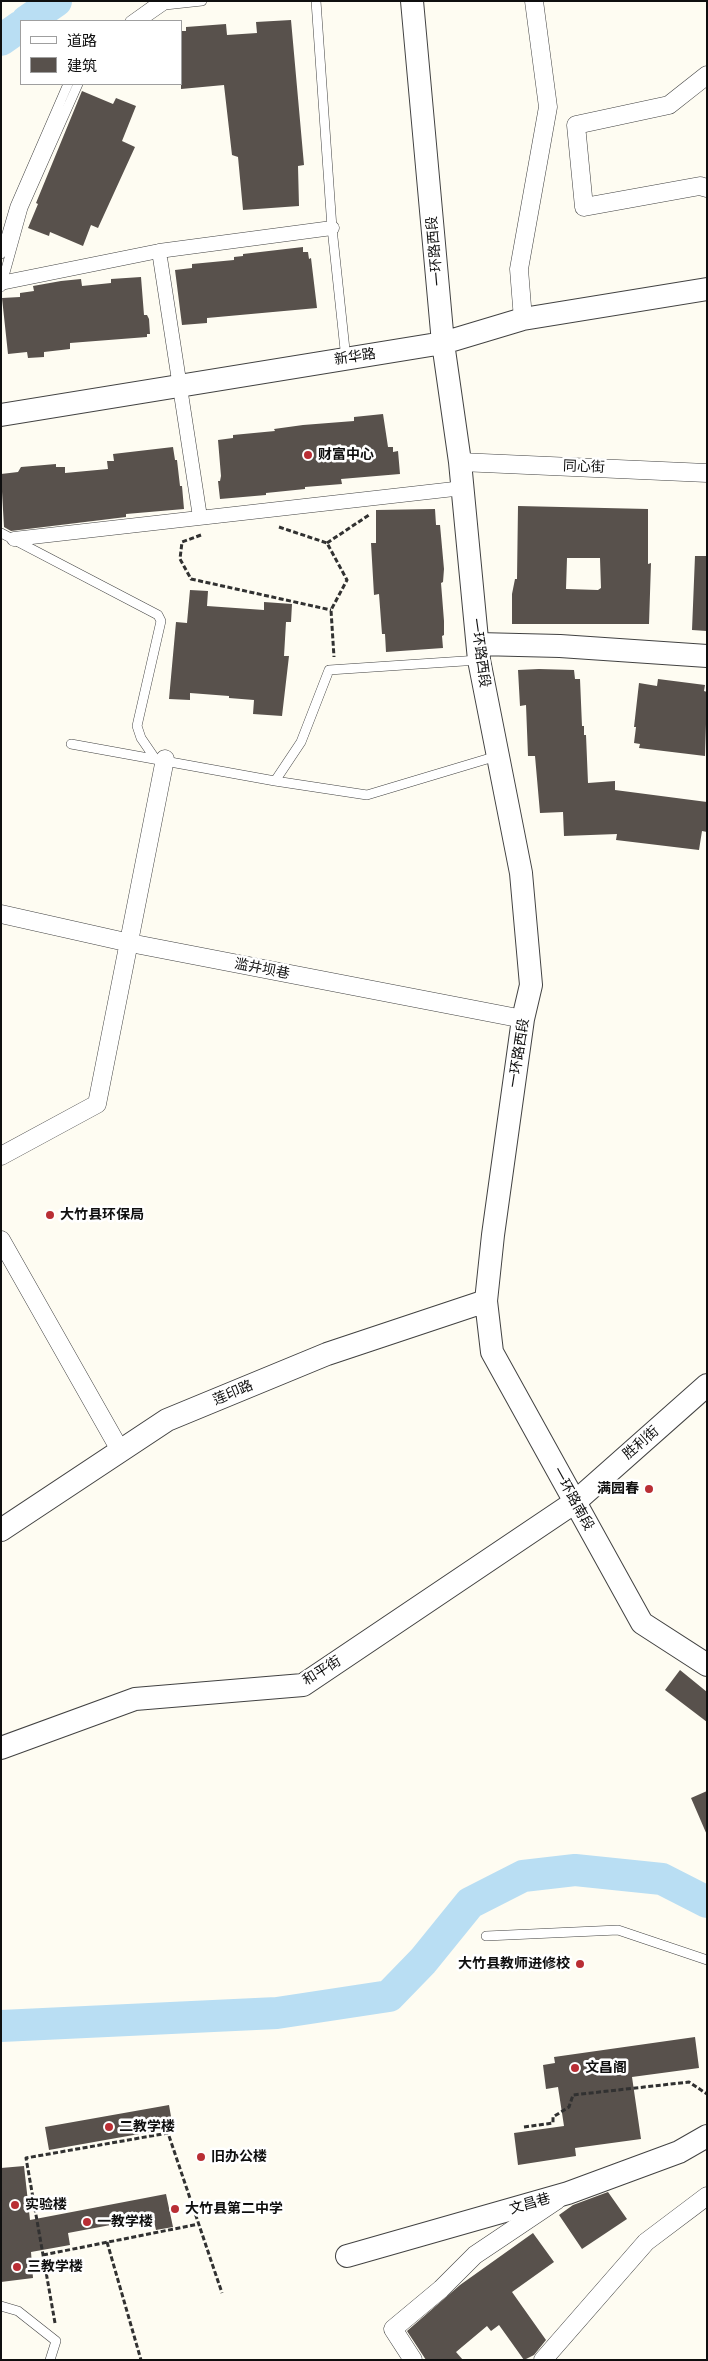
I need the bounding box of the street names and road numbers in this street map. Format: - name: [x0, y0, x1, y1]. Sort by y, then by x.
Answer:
- street label: 一环路西段: [424, 215, 446, 287]
- street label: 新华路: [333, 345, 377, 369]
- street label: 同心街: [563, 458, 605, 476]
- street label: 一环路西段: [467, 617, 493, 689]
- street label: 滥井坝巷: [233, 955, 291, 983]
- street label: 一环路西段: [505, 1017, 533, 1089]
- street label: 莲印路: [210, 1377, 256, 1409]
- street label: 胜利街: [620, 1423, 662, 1463]
- street label: 一环路南段: [549, 1464, 597, 1534]
- street label: 和平街: [300, 1653, 344, 1689]
- street label: 文昌巷: [507, 2190, 553, 2218]

